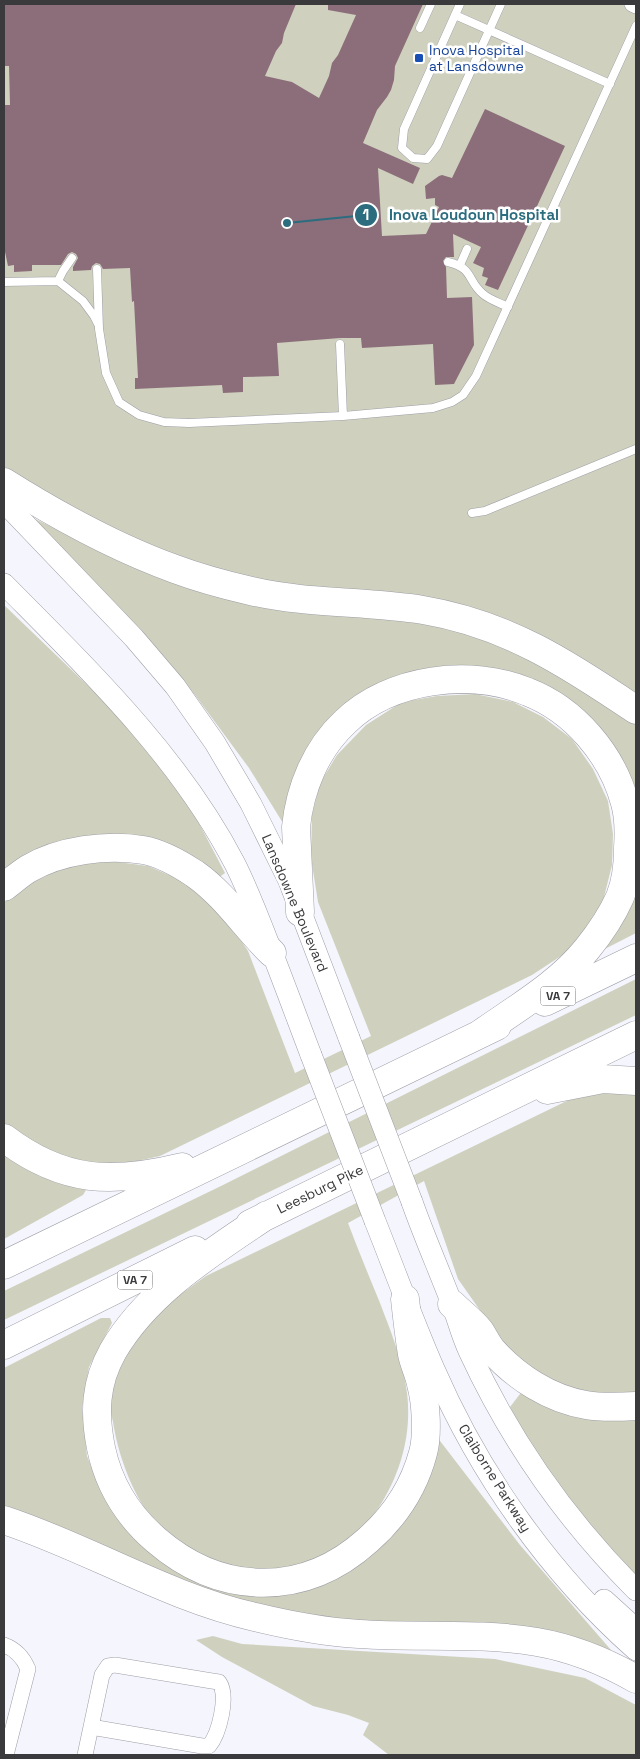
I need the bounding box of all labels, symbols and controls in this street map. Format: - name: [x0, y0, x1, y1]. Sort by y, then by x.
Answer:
- place label: Inova Hospital at Lansdowne: [429, 41, 524, 75]
- marker: Inova Hospital at Lansdowne: [413, 52, 425, 64]
- callout: Inova Loudoun Hospital: [354, 200, 569, 230]
- text: 1: [363, 205, 369, 224]
- text: Inova Loudoun Hospital: [389, 205, 559, 224]
- street label: Lansdowne Boulevard: [258, 831, 332, 975]
- road number: VA 7: [540, 986, 576, 1006]
- street label: Leesburg Pike: [274, 1160, 366, 1218]
- road number: VA 7: [118, 1270, 152, 1290]
- street label: Claiborne Parkway: [455, 1421, 535, 1535]

